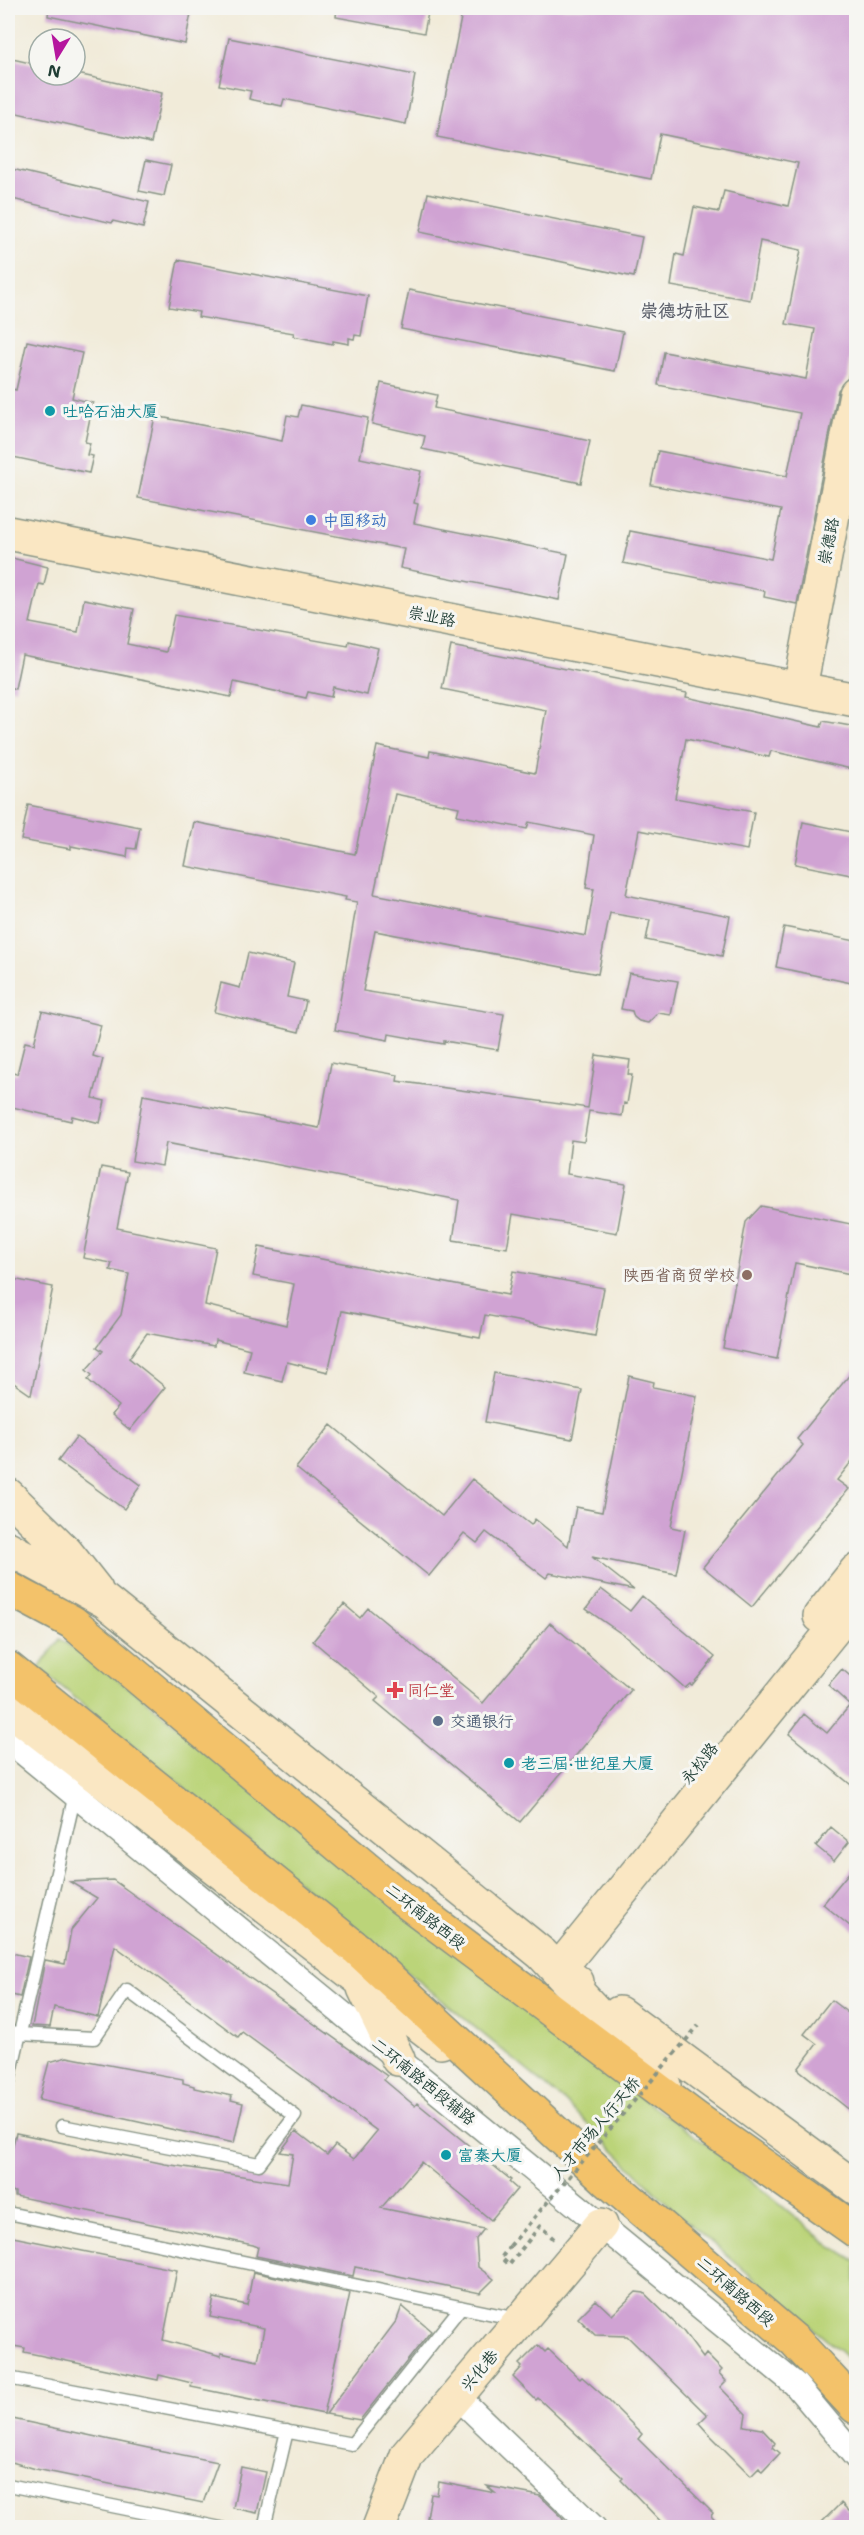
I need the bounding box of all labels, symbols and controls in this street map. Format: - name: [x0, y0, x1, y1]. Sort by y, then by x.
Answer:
- north arrow: [27, 27, 87, 87]
- text: N: [46, 60, 62, 83]
- district label: 崇德坊社区: [640, 299, 730, 323]
- place label: 吐哈石油大厦: [62, 401, 158, 422]
- marker: 吐哈石油大厦: [43, 404, 57, 418]
- place label: 中国移动: [323, 510, 387, 531]
- marker: 中国移动: [304, 513, 318, 527]
- street label: 崇德路: [814, 516, 843, 567]
- street label: 崇业路: [406, 602, 457, 631]
- place label: 陕西省商贸学校: [623, 1265, 735, 1286]
- marker: 陕西省商贸学校: [740, 1268, 754, 1282]
- place label: 同仁堂: [407, 1680, 455, 1701]
- marker: 同仁堂: [388, 1683, 402, 1697]
- place label: 交通银行: [450, 1711, 514, 1732]
- marker: 交通银行: [431, 1714, 445, 1728]
- street label: 永松路: [676, 1738, 723, 1789]
- place label: 老三届·世纪星大厦: [521, 1753, 654, 1774]
- marker: 老三届·世纪星大厦: [502, 1756, 516, 1770]
- street label: 二环南路西段: [381, 1879, 470, 1954]
- street label: 二环南路西段辅路: [367, 2033, 480, 2130]
- street label: 人才市场人行天桥: [546, 2073, 645, 2184]
- place label: 富秦大厦: [458, 2145, 522, 2166]
- marker: 富秦大厦: [439, 2148, 453, 2162]
- street label: 二环南路西段: [693, 2252, 779, 2331]
- street label: 兴化巷: [456, 2345, 503, 2395]

